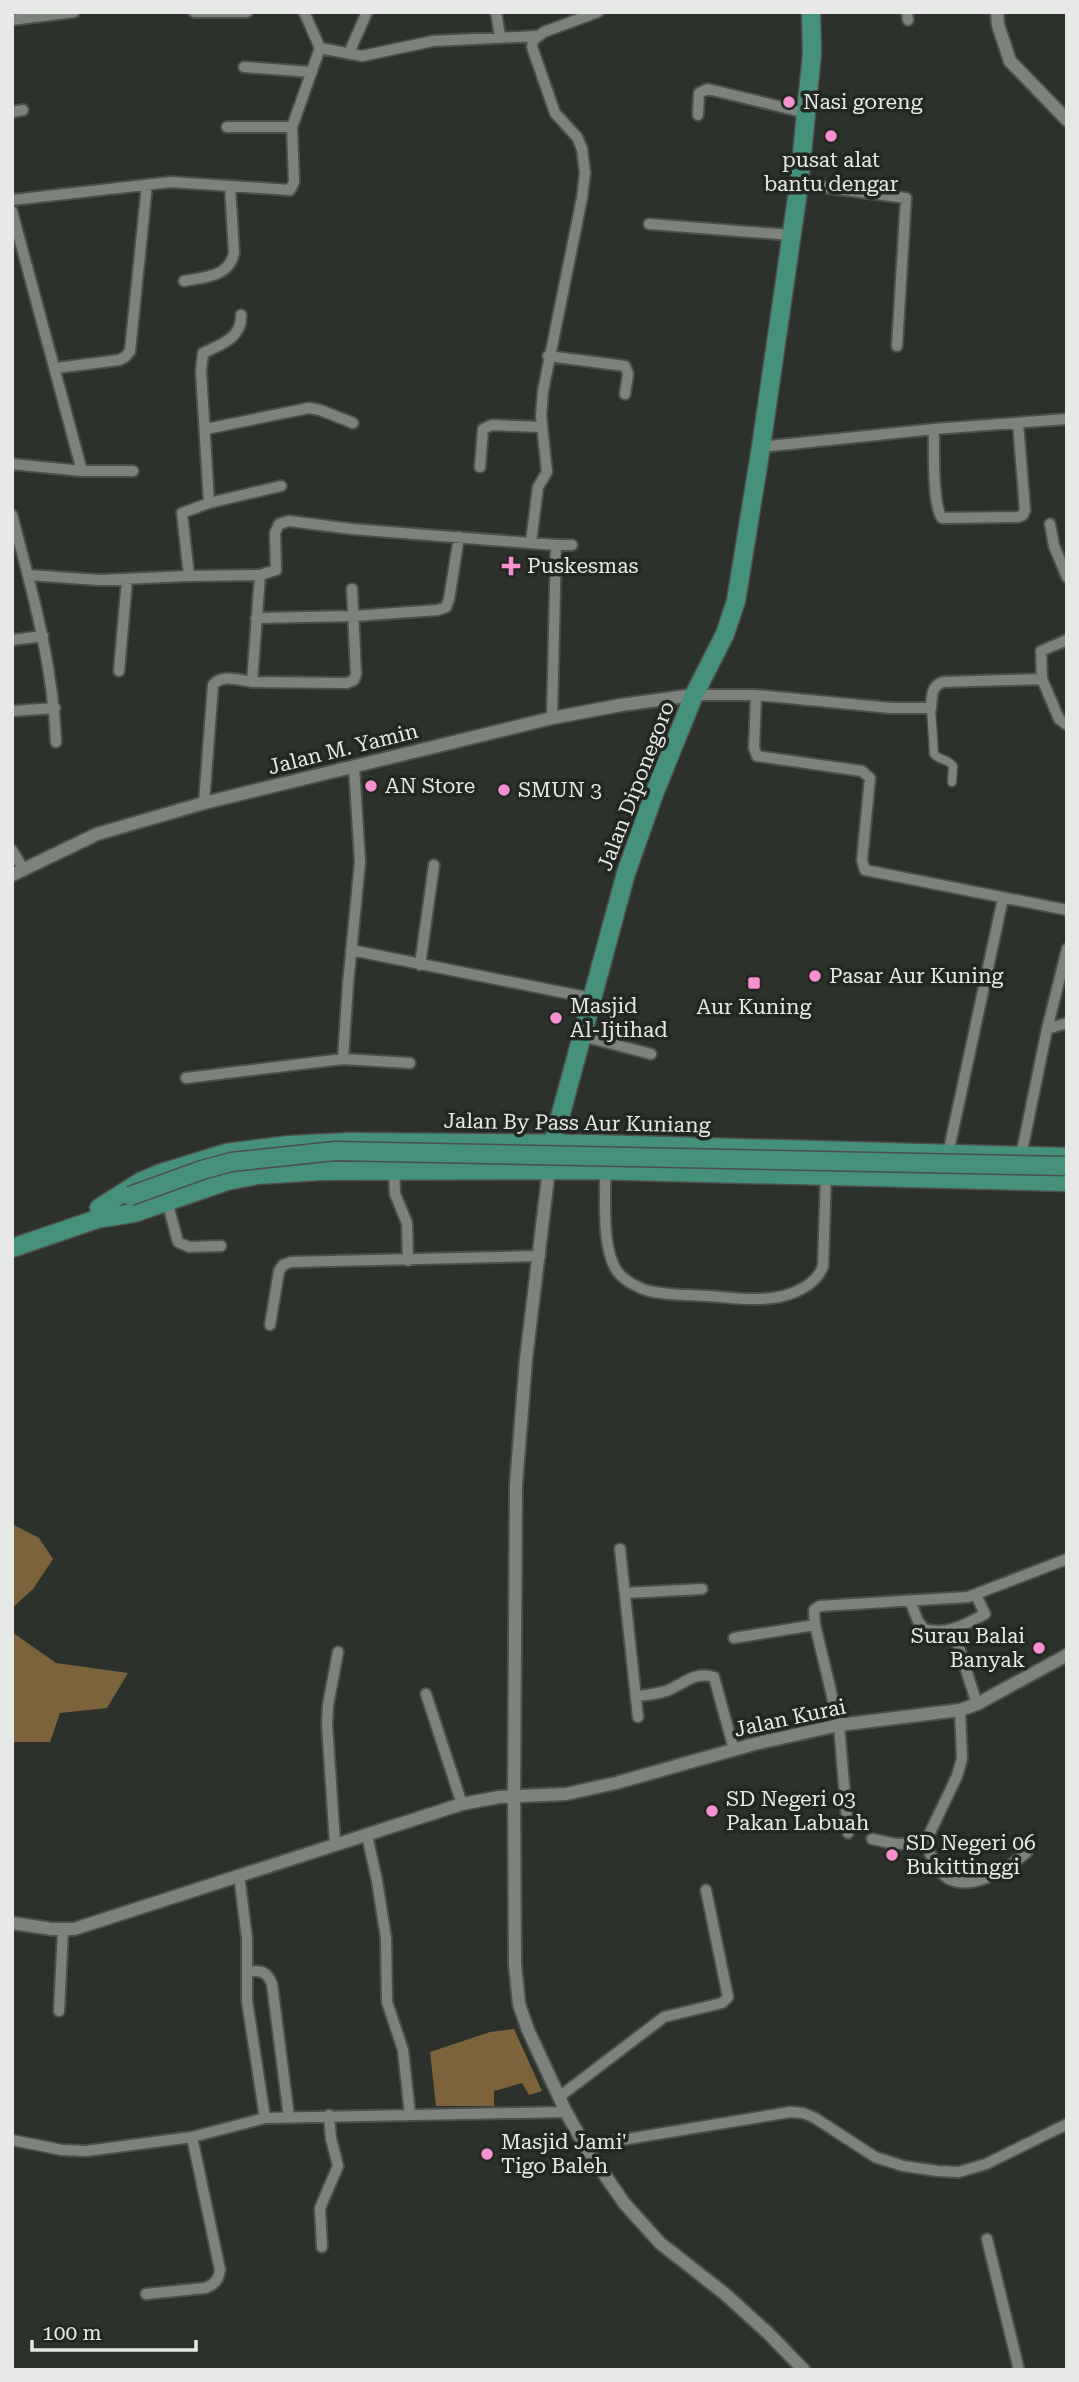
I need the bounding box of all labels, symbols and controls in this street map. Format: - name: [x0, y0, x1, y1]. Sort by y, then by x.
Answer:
- place label: Nasi goreng: [803, 90, 923, 114]
- marker: Nasi goreng: [781, 94, 797, 110]
- marker: pusat alat bantu dengar: [823, 128, 839, 144]
- place label: pusat alat bantu dengar: [764, 148, 899, 196]
- place label: Puskesmas: [527, 554, 639, 578]
- marker: Puskesmas: [501, 556, 521, 576]
- street label: Jalan Diponegoro: [593, 698, 679, 874]
- street label: Jalan M. Yamin: [266, 719, 421, 779]
- place label: AN Store: [385, 774, 475, 798]
- marker: AN Store: [363, 778, 379, 794]
- place label: SMUN 3: [518, 778, 602, 802]
- marker: SMUN 3: [496, 782, 512, 798]
- place label: Pasar Aur Kuning: [829, 964, 1004, 988]
- marker: Pasar Aur Kuning: [807, 968, 823, 984]
- marker: Aur Kuning: [746, 975, 762, 991]
- place label: Masjid Al-Ijtihad: [570, 994, 668, 1042]
- place label: Aur Kuning: [697, 995, 812, 1019]
- marker: Masjid Al-Ijtihad: [548, 1010, 564, 1026]
- street label: Jalan By Pass Aur Kuniang: [443, 1109, 711, 1137]
- place label: Surau Balai Banyak: [911, 1624, 1025, 1672]
- marker: Surau Balai Banyak: [1031, 1640, 1047, 1656]
- street label: Jalan Kurai: [732, 1694, 848, 1742]
- place label: SD Negeri 03 Pakan Labuah: [726, 1787, 870, 1835]
- marker: SD Negeri 03 Pakan Labuah: [704, 1803, 720, 1819]
- place label: SD Negeri 06 Bukittinggi: [906, 1831, 1036, 1879]
- marker: SD Negeri 06 Bukittinggi: [884, 1847, 900, 1863]
- place label: Masjid Jami' Tigo Baleh: [501, 2130, 627, 2178]
- marker: Masjid Jami' Tigo Baleh: [479, 2146, 495, 2162]
- scale bar: [32, 2308, 196, 2352]
- text: 100 m: [42, 2321, 102, 2345]

